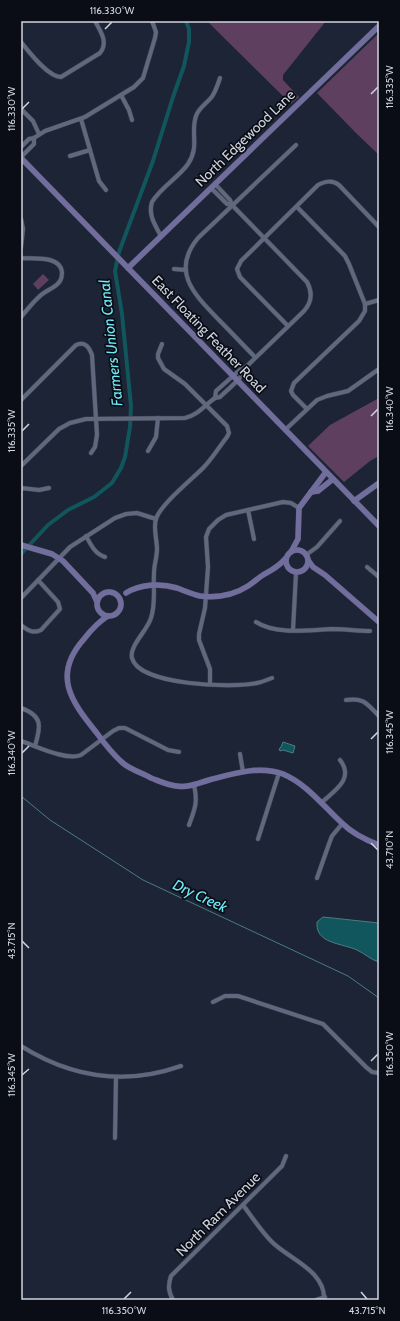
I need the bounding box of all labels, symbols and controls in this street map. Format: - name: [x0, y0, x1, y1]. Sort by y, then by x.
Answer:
- text: 116.330°W: [90, 4, 135, 17]
- text: 116.335°W: [383, 65, 396, 108]
- text: 116.330°W: [5, 86, 18, 131]
- street label: North Edgewood Lane: [191, 86, 299, 190]
- street label: East Floating Feather Road: [148, 271, 270, 397]
- water label: Farmers Union Canal: [95, 278, 127, 407]
- text: 116.340°W: [383, 386, 396, 431]
- text: 116.335°W: [5, 409, 18, 452]
- text: 116.345°W: [383, 710, 396, 754]
- text: 116.340°W: [5, 730, 18, 775]
- text: 43.710°N: [383, 831, 396, 869]
- water label: Dry Creek: [170, 876, 230, 917]
- text: 43.715°N: [5, 923, 18, 959]
- text: 116.350°W: [383, 1031, 396, 1076]
- text: 116.345°W: [5, 1053, 18, 1097]
- street label: North Ram Avenue: [172, 1168, 264, 1260]
- text: 116.350°W: [102, 1304, 147, 1317]
- text: 43.715°N: [349, 1304, 385, 1317]

